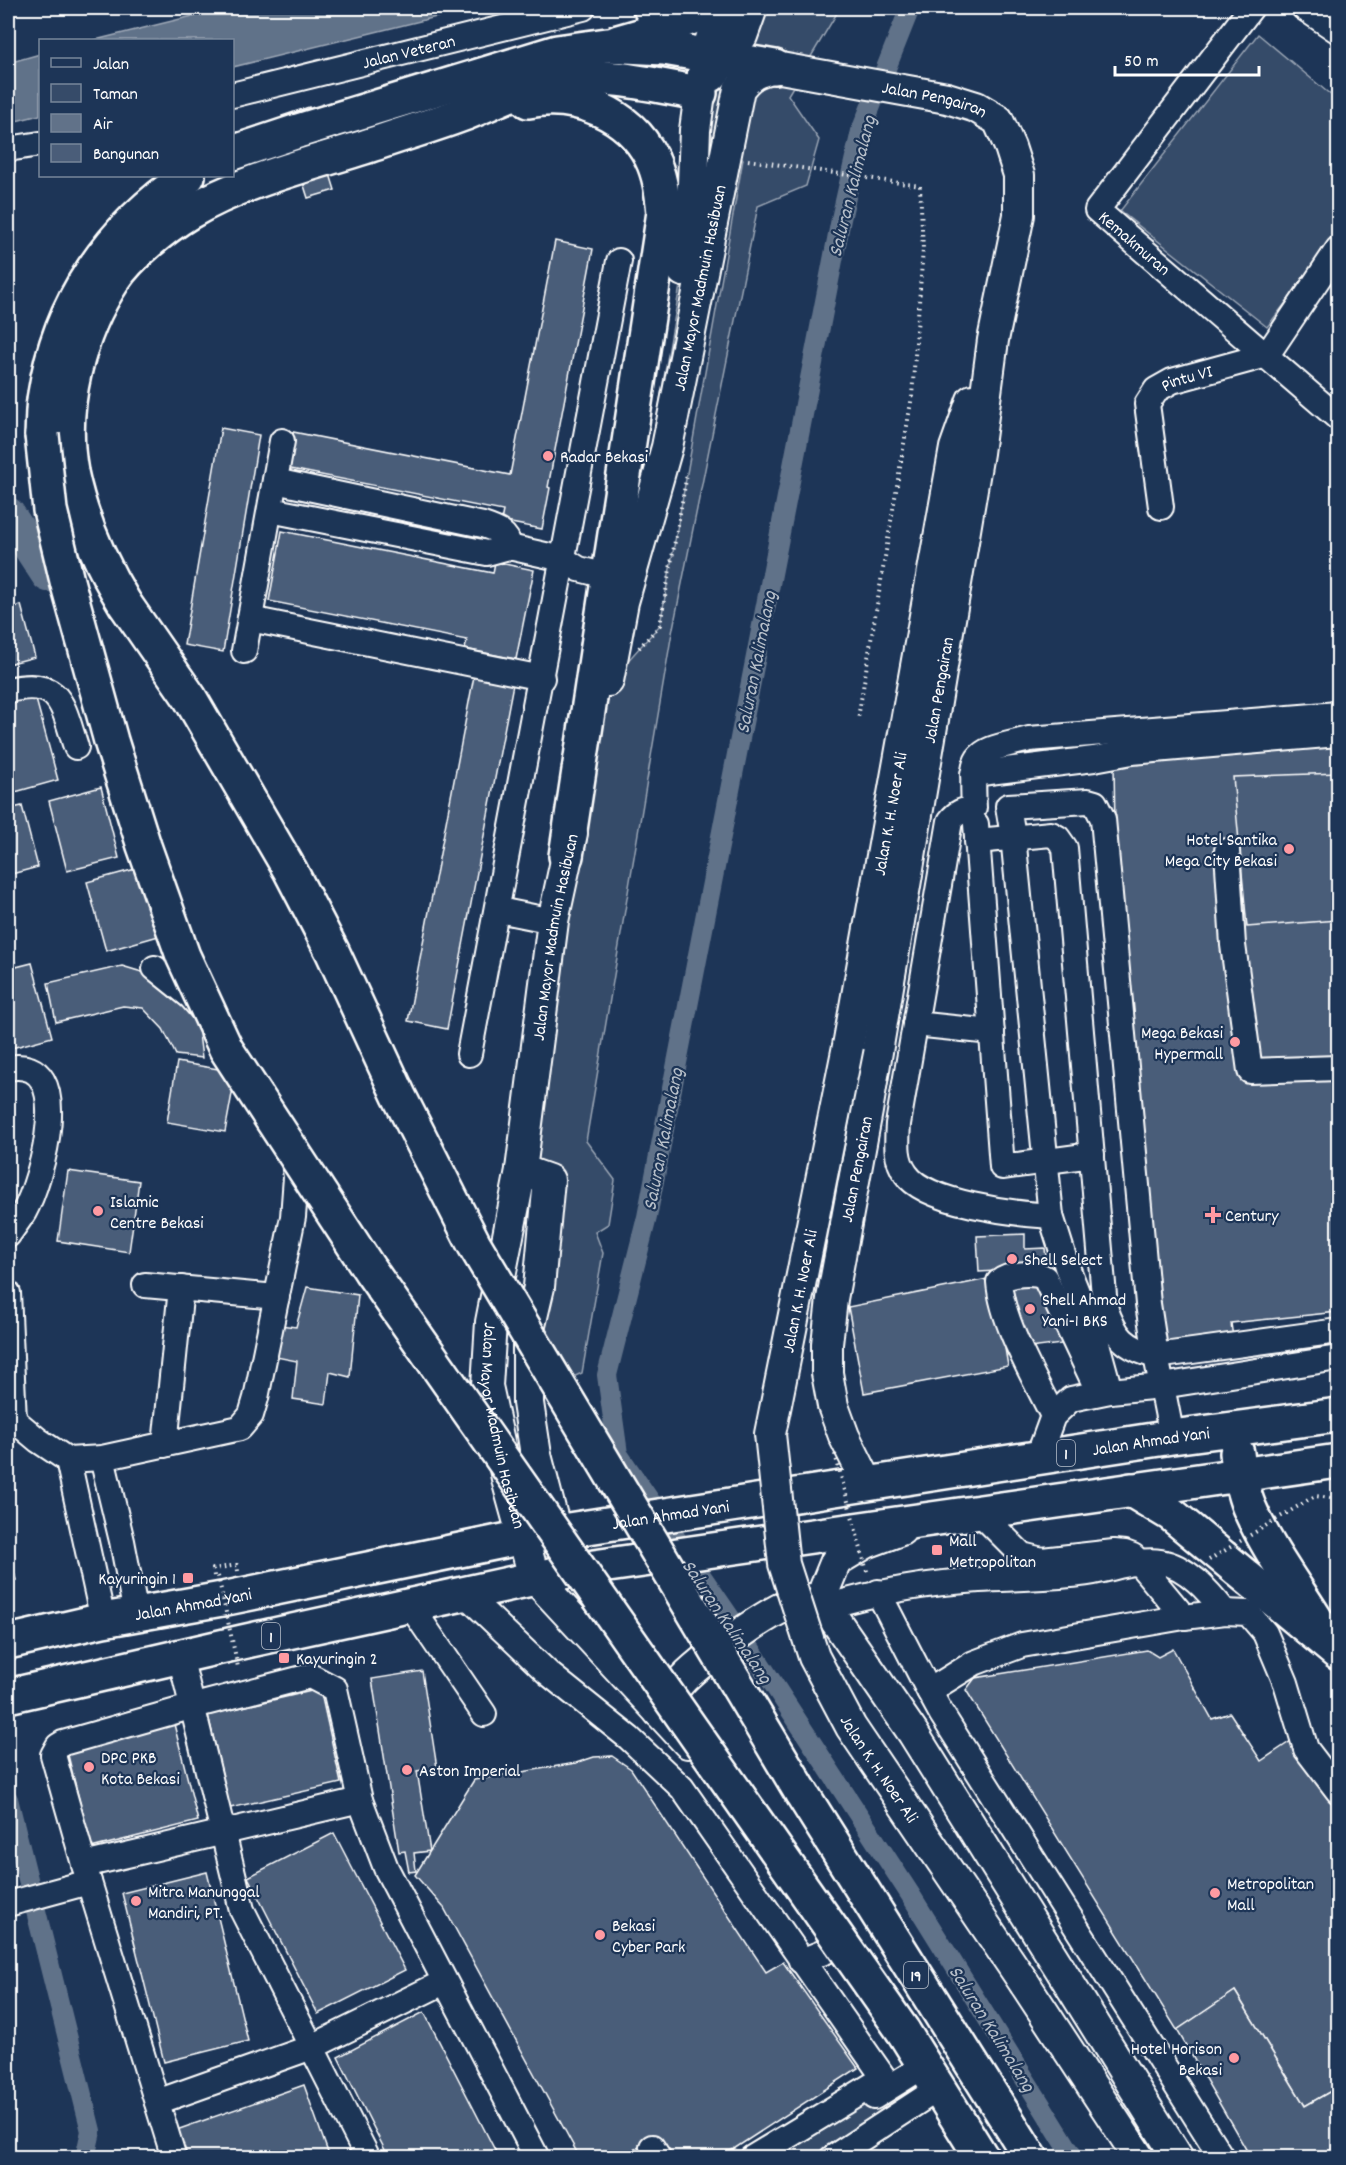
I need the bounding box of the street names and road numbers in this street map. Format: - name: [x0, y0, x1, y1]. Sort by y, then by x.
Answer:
- street label: Jalan Veteran: [360, 30, 458, 77]
- street label: Jalan Pengairan: [880, 76, 991, 126]
- street label: Jalan Mayor Madmuin Hasibuan: [669, 183, 734, 393]
- street label: Kemakmuran: [1092, 206, 1175, 283]
- street label: Pintu VI: [1157, 360, 1216, 400]
- street label: Jalan Pengairan: [919, 635, 962, 746]
- street label: Jalan K. H. Noer Ali: [869, 750, 915, 878]
- street label: Jalan Mayor Madmuin Hasibuan: [528, 832, 586, 1042]
- street label: Jalan Pengairan: [836, 1114, 881, 1225]
- street label: Jalan K. H. Noer Ali: [777, 1228, 826, 1355]
- street label: Jalan Mayor Madmuin Hasibuan: [472, 1321, 530, 1532]
- street label: Jalan Ahmad Yani: [1091, 1422, 1211, 1464]
- road number: 1: [1057, 1440, 1075, 1466]
- street label: Jalan Ahmad Yani: [611, 1495, 731, 1538]
- street label: Jalan Ahmad Yani: [133, 1583, 254, 1629]
- road number: 1: [262, 1623, 280, 1649]
- street label: Jalan K. H. Noer Ali: [832, 1712, 923, 1829]
- road number: 19: [904, 1962, 928, 1988]

